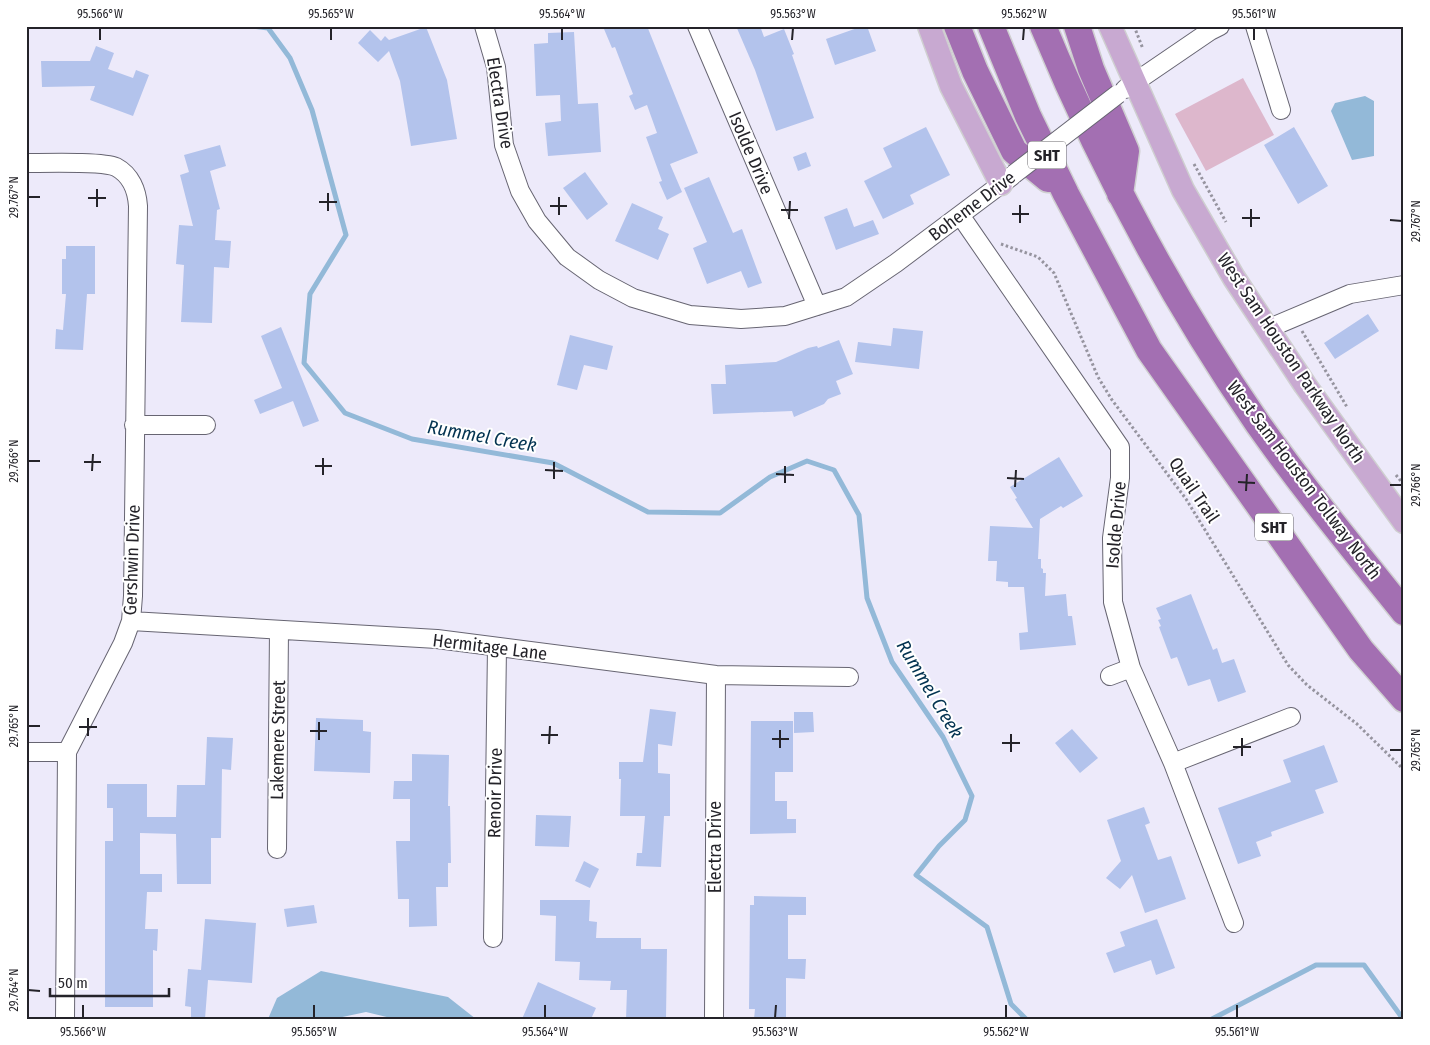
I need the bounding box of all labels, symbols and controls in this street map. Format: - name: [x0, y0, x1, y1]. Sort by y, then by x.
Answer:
- text: 95.566°W: [77, 7, 123, 21]
- text: 95.565°W: [308, 7, 354, 21]
- text: 95.564°W: [539, 7, 585, 21]
- text: 95.563°W: [770, 7, 816, 21]
- text: 95.562°W: [1001, 7, 1047, 21]
- text: 95.561°W: [1232, 7, 1276, 21]
- street label: Electra Drive: [482, 56, 518, 150]
- street label: Isolde Drive: [724, 108, 778, 198]
- road number: SHT: [1028, 142, 1066, 168]
- street label: Boheme Drive: [924, 166, 1020, 246]
- text: 29.767°N: [7, 176, 21, 218]
- text: 29.767°N: [1409, 200, 1423, 242]
- street label: West Sam Houston Parkway North: [1212, 249, 1370, 467]
- street label: West Sam Houston Tollway North: [1222, 376, 1386, 584]
- water label: Rummel Creek: [426, 415, 538, 457]
- text: 29.766°N: [7, 440, 21, 482]
- street label: Quail Trail: [1164, 453, 1224, 527]
- text: 29.766°N: [1409, 464, 1423, 506]
- street label: Isolde Drive: [1101, 480, 1131, 570]
- street label: Gershwin Drive: [119, 504, 145, 616]
- road number: SHT: [1255, 514, 1293, 540]
- street label: Hermitage Lane: [431, 629, 549, 665]
- water label: Rummel Creek: [892, 636, 968, 742]
- street label: Lakemere Street: [266, 680, 290, 800]
- text: 29.765°N: [7, 705, 21, 747]
- text: 29.765°N: [1409, 729, 1423, 771]
- street label: Renoir Drive: [483, 747, 507, 838]
- street label: Electra Drive: [704, 801, 726, 893]
- scale bar: [50, 965, 169, 997]
- text: 29.764°N: [7, 969, 21, 1011]
- text: 50 m: [58, 974, 88, 992]
- text: 95.566°W: [60, 1025, 106, 1039]
- text: 95.565°W: [291, 1025, 337, 1039]
- text: 95.564°W: [522, 1025, 568, 1039]
- text: 95.563°W: [752, 1025, 798, 1039]
- text: 95.562°W: [983, 1025, 1029, 1039]
- text: 95.561°W: [1215, 1025, 1259, 1039]

